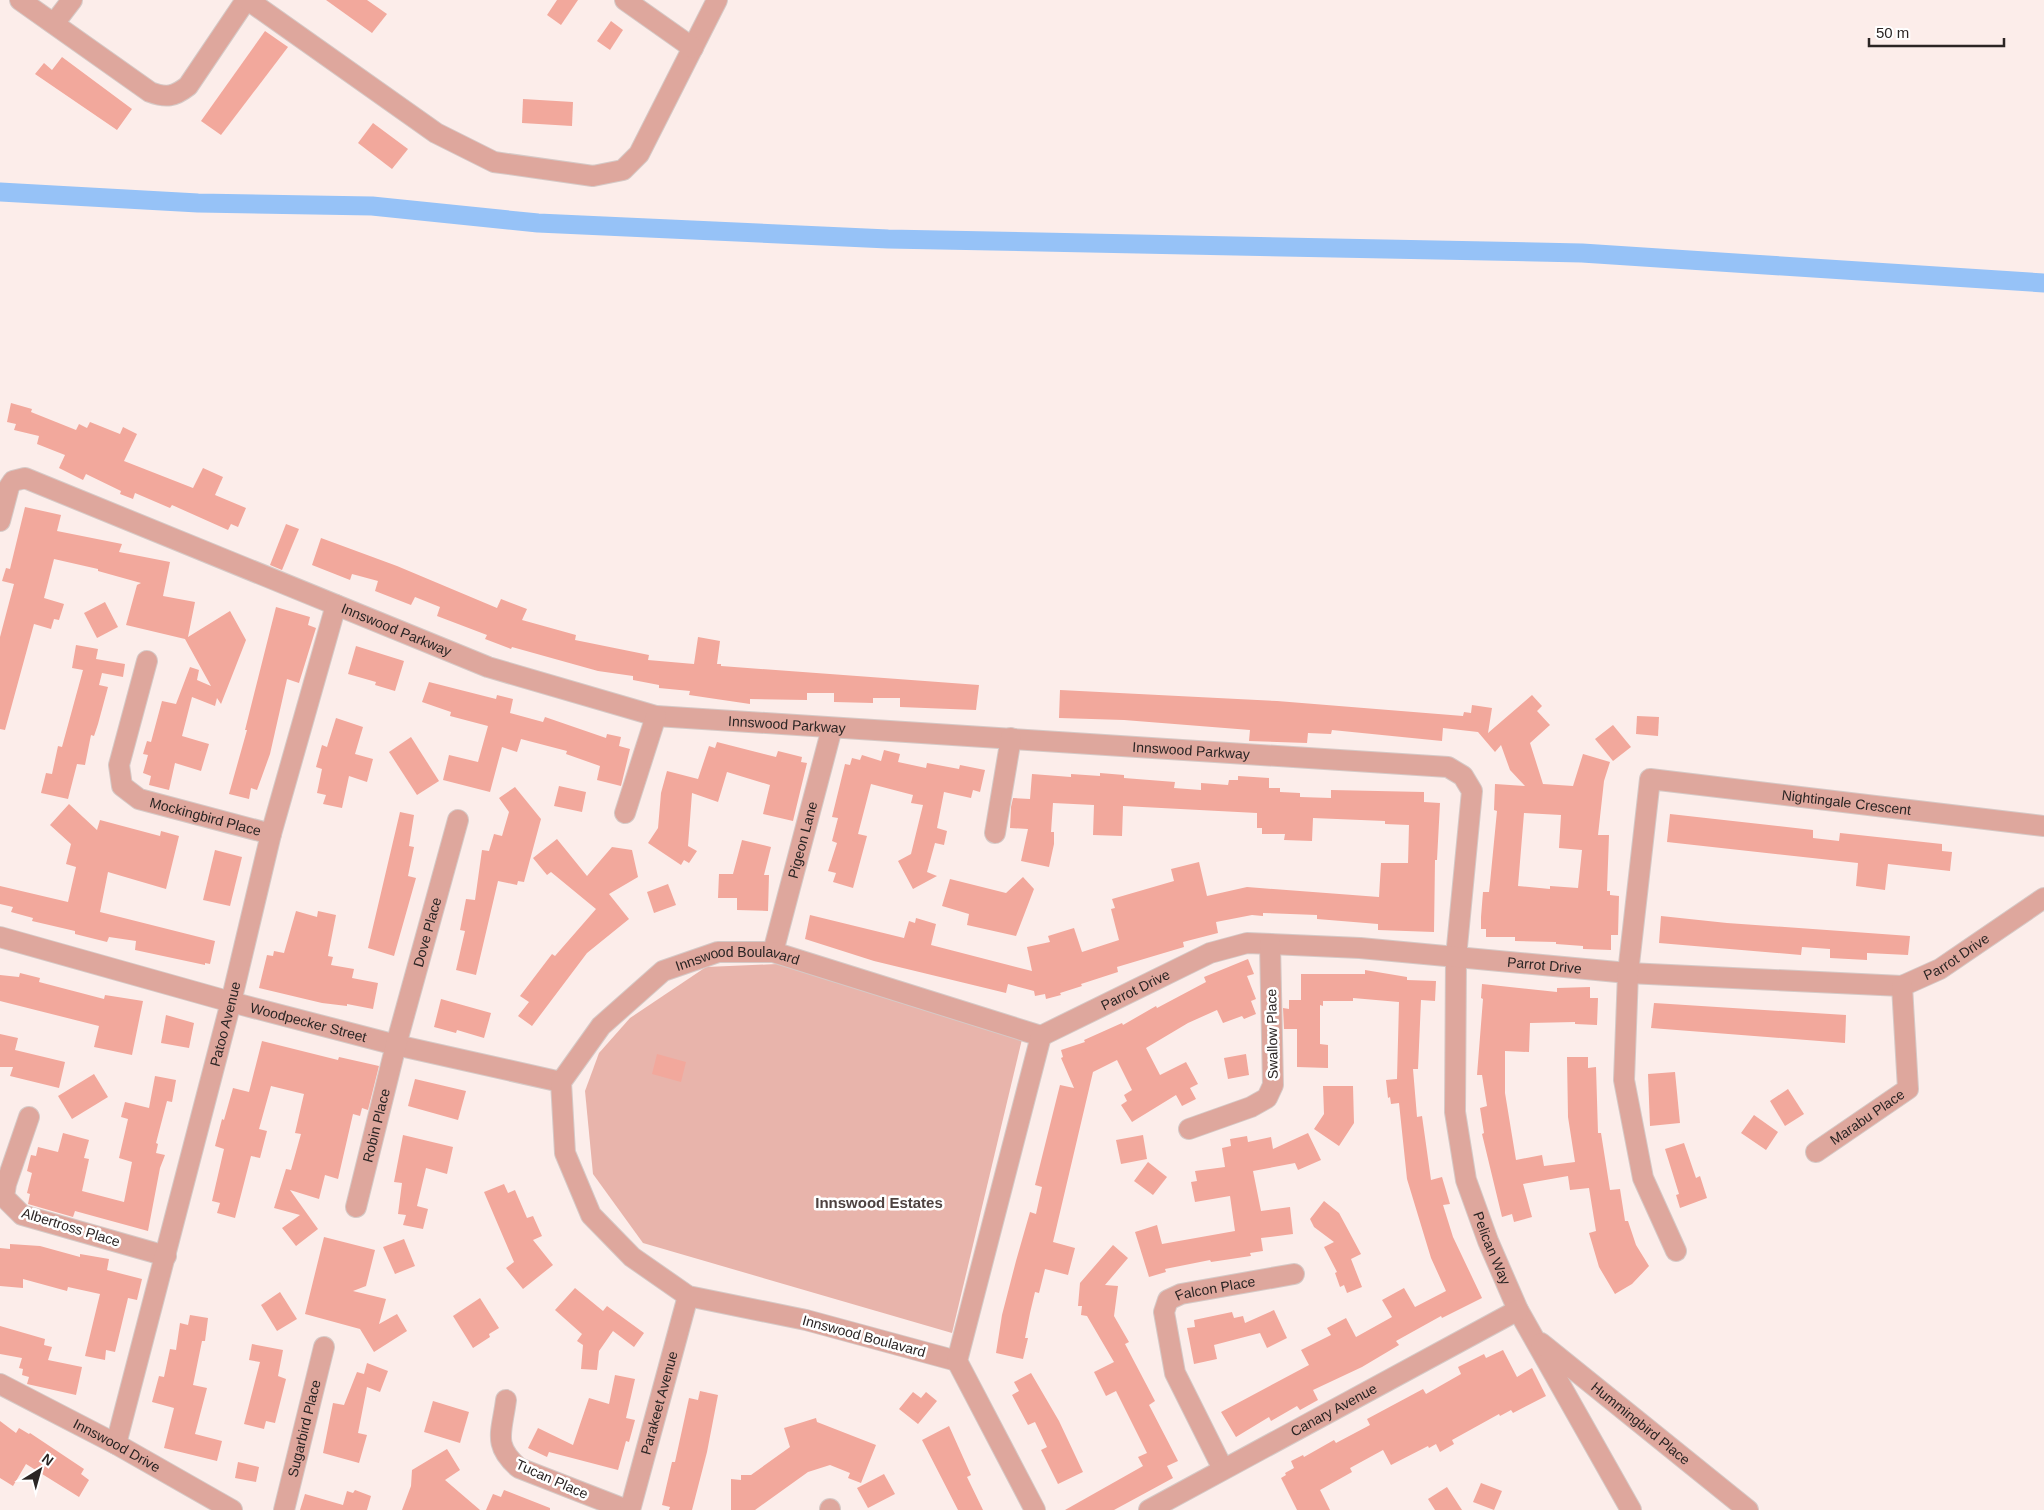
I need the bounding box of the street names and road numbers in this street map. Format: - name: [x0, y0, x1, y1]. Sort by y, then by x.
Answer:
- street label: Innswood Parkway: [339, 600, 454, 659]
- street label: Innswood Parkway: [728, 713, 846, 736]
- street label: Innswood Parkway: [1132, 739, 1250, 762]
- street label: Nightingale Crescent: [1781, 787, 1912, 818]
- street label: Mockingbird Place: [148, 794, 263, 839]
- street label: Pigeon Lane: [785, 800, 820, 880]
- street label: Dove Place: [410, 895, 444, 969]
- street label: Parrot Drive: [1921, 930, 1992, 983]
- street label: Innswood Boulavard: [673, 944, 802, 974]
- street label: Parrot Drive: [1507, 954, 1583, 977]
- street label: Parrot Drive: [1098, 966, 1173, 1013]
- street label: Patoo Avenue: [207, 980, 244, 1068]
- street label: Swallow Place: [1263, 989, 1281, 1079]
- street label: Woodpecker Street: [249, 999, 368, 1045]
- street label: Marabu Place: [1827, 1086, 1908, 1148]
- street label: Robin Place: [359, 1087, 393, 1164]
- street label: Albertross Place: [20, 1204, 122, 1250]
- street label: Pelican Way: [1470, 1209, 1514, 1287]
- street label: Falcon Place: [1172, 1273, 1257, 1304]
- street label: Innswood Boulavard: [801, 1312, 927, 1360]
- street label: Parakeet Avenue: [637, 1349, 681, 1456]
- street label: Sugarbird Place: [284, 1378, 324, 1479]
- street label: Hummingbird Place: [1588, 1379, 1693, 1468]
- street label: Canary Avenue: [1288, 1380, 1380, 1440]
- street label: Innswood Drive: [71, 1415, 163, 1476]
- street label: Tucan Place: [513, 1456, 591, 1502]

